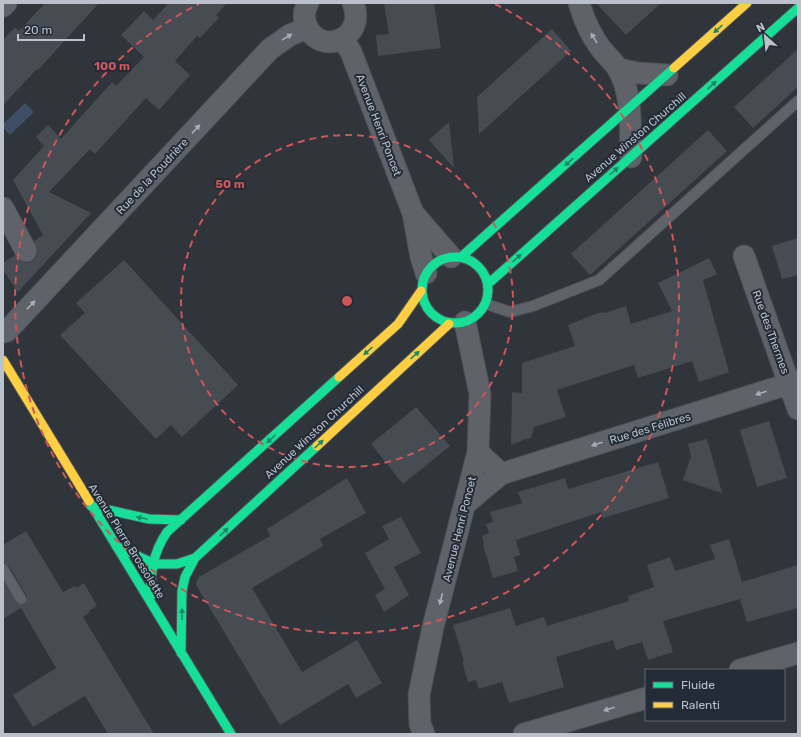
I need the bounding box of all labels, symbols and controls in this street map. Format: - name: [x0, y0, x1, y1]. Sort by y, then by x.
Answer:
- scale bar: [18, 16, 84, 42]
- north arrow: [745, 16, 785, 56]
- text: N: [754, 20, 767, 35]
- text: 20 m: [24, 23, 52, 37]
- one-way arrow: [713, 24, 722, 33]
- one-way arrow: [591, 32, 598, 44]
- one-way arrow: [281, 34, 293, 41]
- text: 100 m: [94, 59, 130, 73]
- street label: Avenue Henri Poncet: [353, 72, 404, 179]
- one-way arrow: [707, 81, 717, 90]
- street label: Avenue Winston Churchill: [582, 90, 689, 185]
- one-way arrow: [191, 124, 201, 134]
- street label: Rue de la Poudrière: [114, 136, 191, 217]
- one-way arrow: [564, 157, 574, 167]
- one-way arrow: [609, 167, 620, 176]
- text: 50 m: [215, 177, 245, 191]
- one-way arrow: [513, 254, 522, 263]
- street label: Rue des Thermes: [749, 289, 792, 376]
- centre of rings: [340, 294, 354, 308]
- one-way arrow: [26, 300, 35, 310]
- one-way arrow: [362, 347, 373, 356]
- one-way arrow: [410, 351, 420, 360]
- street label: Avenue Winston Churchill: [262, 383, 366, 482]
- one-way arrow: [754, 390, 766, 396]
- street label: Rue des Félibres: [608, 410, 693, 447]
- one-way arrow: [266, 434, 276, 443]
- one-way arrow: [314, 439, 324, 448]
- one-way arrow: [590, 441, 602, 447]
- street label: Avenue Henri Poncet: [440, 475, 479, 583]
- street label: Avenue Pierre Brossolette: [86, 481, 167, 601]
- one-way arrow: [136, 514, 148, 520]
- one-way arrow: [219, 527, 229, 537]
- one-way arrow: [438, 593, 444, 605]
- one-way arrow: [179, 607, 185, 620]
- legend: [645, 669, 785, 721]
- text: Fluide: [681, 678, 715, 692]
- text: Ralenti: [681, 698, 720, 712]
- one-way arrow: [602, 706, 614, 712]

